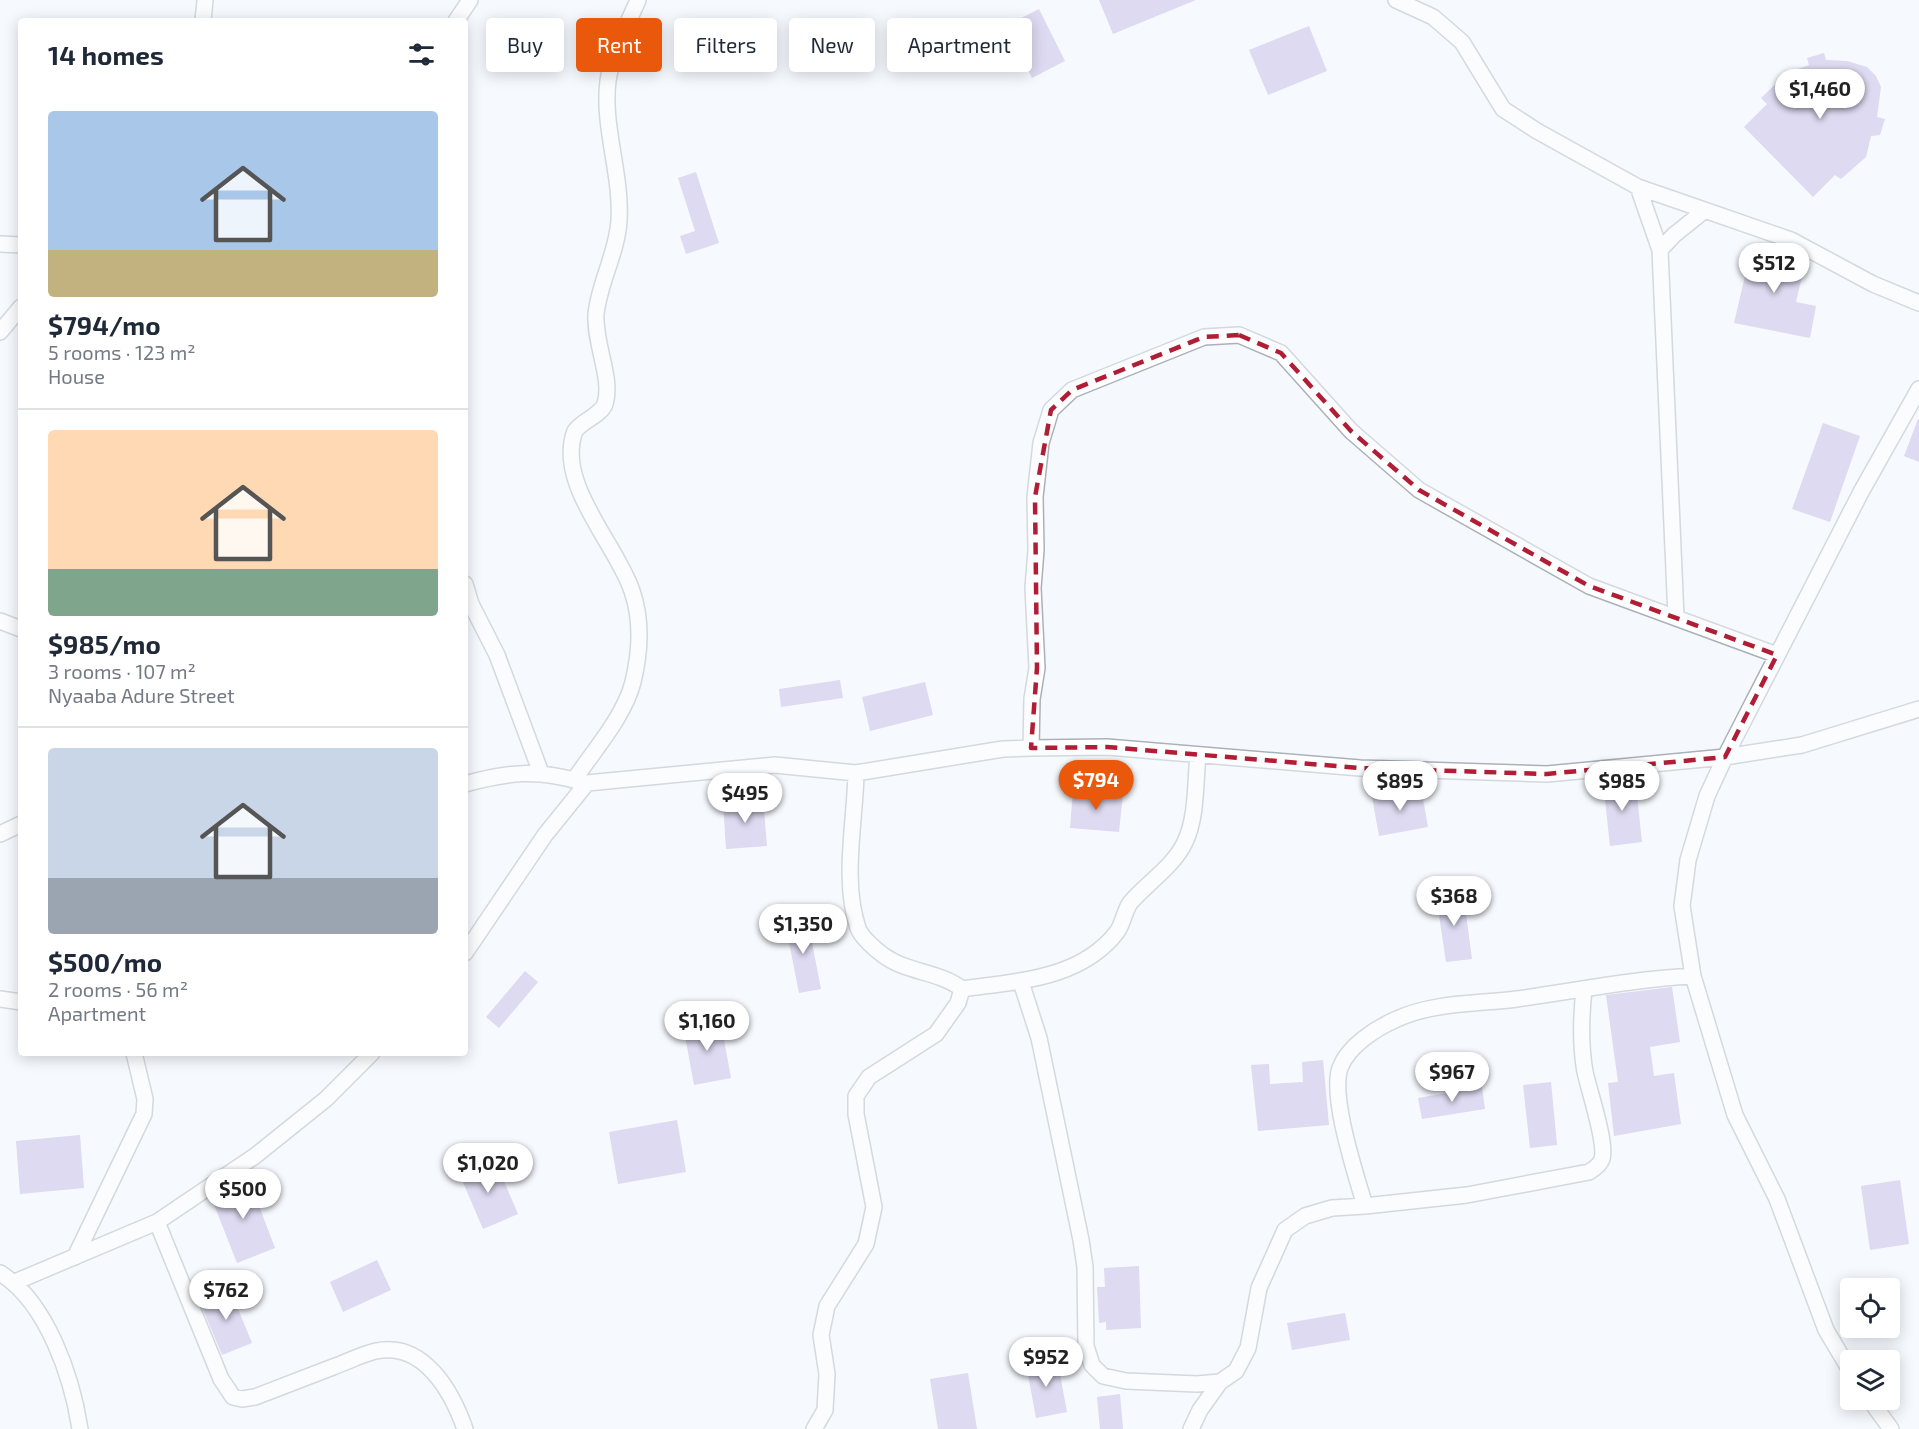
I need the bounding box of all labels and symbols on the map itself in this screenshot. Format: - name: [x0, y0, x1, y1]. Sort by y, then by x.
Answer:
- pin: $1,460: [1771, 69, 1869, 120]
- pin: $512: [1738, 243, 1810, 294]
- pin: $794: [1060, 760, 1132, 811]
- pin: $895: [1364, 761, 1436, 812]
- pin: $985: [1586, 761, 1658, 812]
- pin: $495: [709, 773, 781, 824]
- pin: $368: [1418, 876, 1490, 927]
- pin: $1,350: [754, 904, 852, 955]
- pin: $1,160: [658, 1001, 756, 1052]
- pin: $967: [1416, 1052, 1488, 1103]
- pin: $1,020: [439, 1143, 537, 1194]
- pin: $500: [207, 1169, 279, 1220]
- pin: $762: [190, 1270, 262, 1321]
- pin: $952: [1010, 1337, 1082, 1388]

